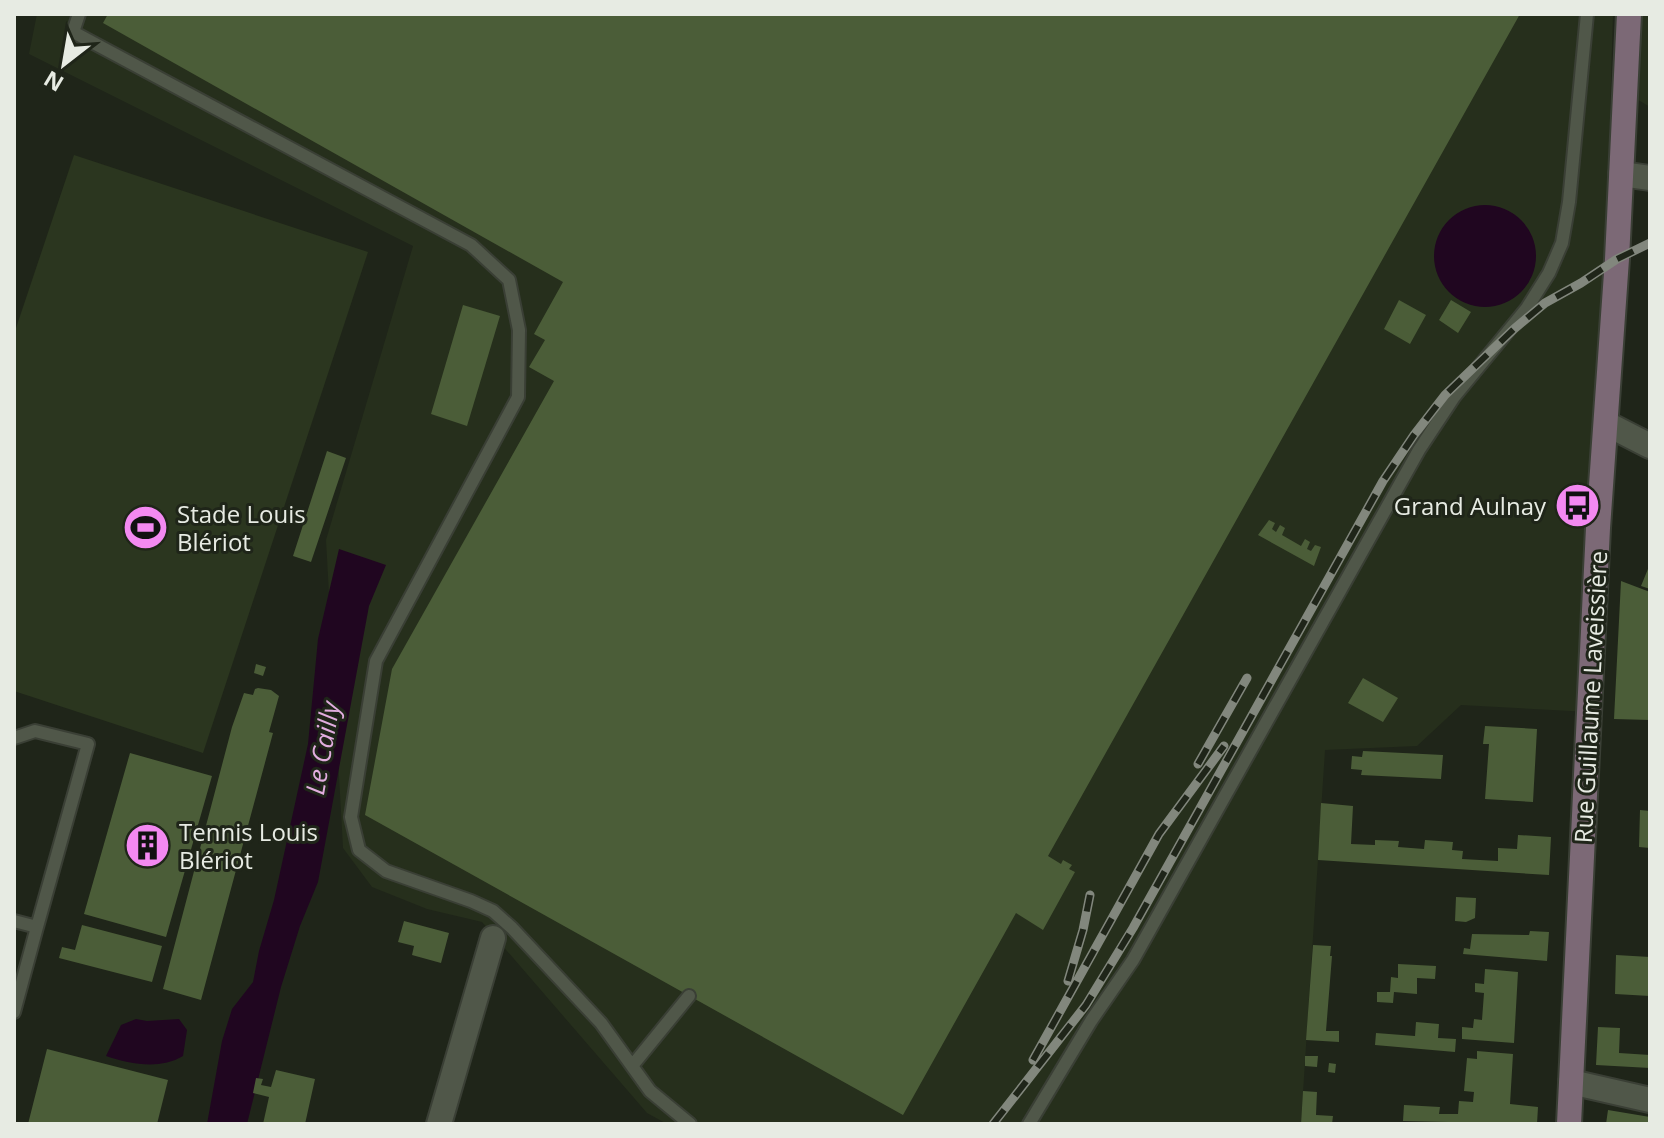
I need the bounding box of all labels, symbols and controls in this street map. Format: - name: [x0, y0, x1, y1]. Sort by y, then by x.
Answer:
- north arrow: [24, 24, 104, 104]
- text: N: [38, 65, 69, 99]
- bus stop icon: Grand Aulnay: [1553, 481, 1601, 529]
- place label: Grand Aulnay: [1394, 489, 1547, 522]
- place label: Stade Louis Blériot: [177, 497, 306, 558]
- sports icon: Stade Louis Blériot: [122, 503, 170, 551]
- street label: Rue Guillaume Laveissière: [1566, 550, 1614, 844]
- water label: Le Cailly: [296, 697, 348, 797]
- place label: Tennis Louis Blériot: [179, 815, 318, 876]
- building icon: Tennis Louis Blériot: [124, 821, 172, 869]

